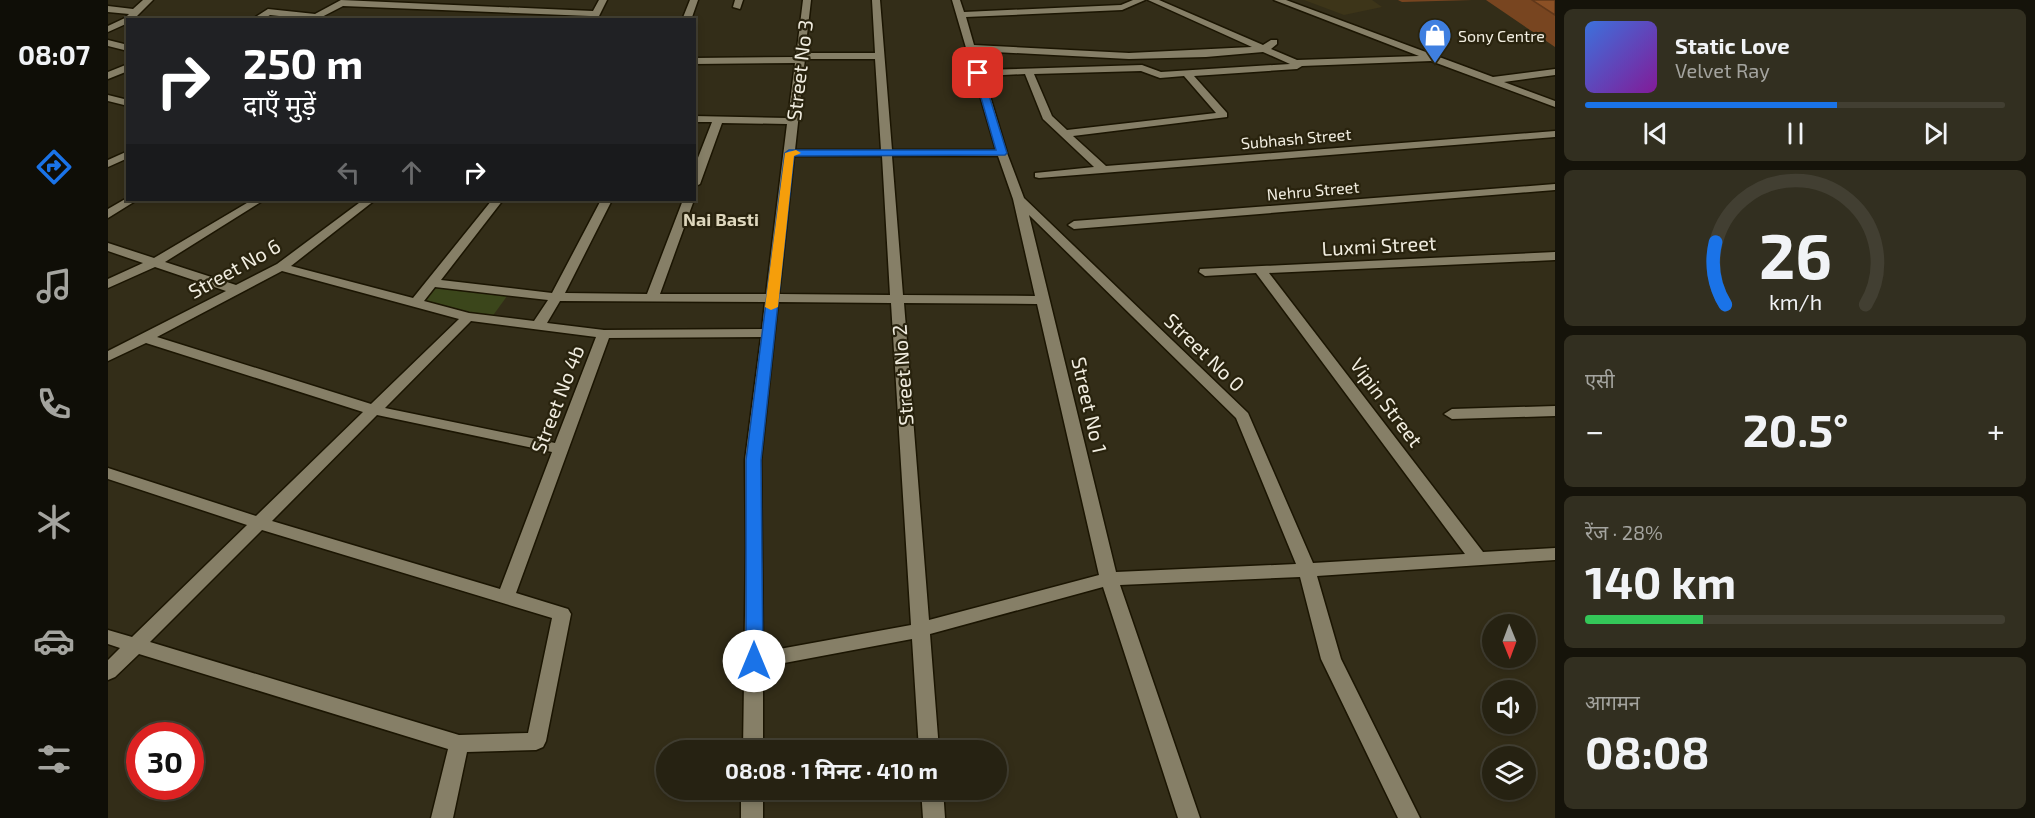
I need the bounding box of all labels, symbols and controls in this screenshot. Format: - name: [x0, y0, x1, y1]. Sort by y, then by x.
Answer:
- shop icon: Sony Centre: [1417, 17, 1453, 64]
- street label: Street No 3: [781, 18, 817, 122]
- place label: Sony Centre: [1458, 26, 1545, 45]
- text: Static Love: [1675, 32, 1790, 58]
- text: 250 m: [243, 37, 363, 87]
- text: 08:07: [18, 38, 90, 70]
- icon: right: [144, 42, 222, 120]
- pin: [952, 47, 1003, 98]
- icon: arrive: [961, 56, 994, 89]
- text: Velvet Ray: [1675, 58, 1770, 82]
- text: दाएँ मुड़ें: [243, 88, 316, 120]
- icon: previous: [1639, 117, 1672, 150]
- icon: pause: [1779, 117, 1812, 150]
- icon: next: [1919, 117, 1952, 150]
- street label: Subhash Street: [1240, 124, 1352, 152]
- icon: directions: [33, 146, 75, 188]
- icon: left: [332, 156, 365, 189]
- icon: ahead: [395, 156, 428, 189]
- icon: right: [458, 156, 491, 189]
- street label: Nehru Street: [1266, 176, 1360, 204]
- district label: Nai Basti: [683, 208, 759, 230]
- text: 26: [1758, 217, 1832, 292]
- street label: Luxmi Street: [1321, 230, 1437, 260]
- street label: Street No 6: [184, 233, 284, 303]
- icon: music: [33, 265, 75, 307]
- text: km/h: [1768, 289, 1822, 314]
- street label: Street No 0: [1160, 308, 1250, 396]
- street label: Street No 2: [886, 324, 918, 426]
- street label: Street No 4b: [525, 342, 589, 456]
- street label: Vipin Street: [1346, 353, 1429, 452]
- street label: Street No 1: [1067, 355, 1113, 455]
- text: एसी: [1585, 368, 1615, 392]
- icon: phone: [33, 383, 75, 425]
- text: 20.5°: [1743, 402, 1848, 456]
- text: −: [1585, 410, 1604, 450]
- text: +: [1987, 410, 2005, 450]
- icon: climate: [33, 501, 75, 543]
- text: रेंज · 28%: [1585, 520, 1663, 544]
- text: 140 km: [1585, 554, 1736, 608]
- north arrow: [1482, 614, 1536, 668]
- map controls: [1482, 614, 1536, 800]
- icon: car: [33, 620, 75, 662]
- position arrow: [722, 629, 786, 693]
- button: sound: [1482, 680, 1536, 734]
- text: आगमन: [1585, 690, 1640, 714]
- speed limit sign: 30: [126, 722, 204, 800]
- text: 08:08: [1585, 724, 1709, 778]
- icon: filters: [33, 738, 75, 780]
- button: layers: [1482, 746, 1536, 800]
- text: 08:08 · 1 मिनट · 410 m: [725, 757, 938, 783]

